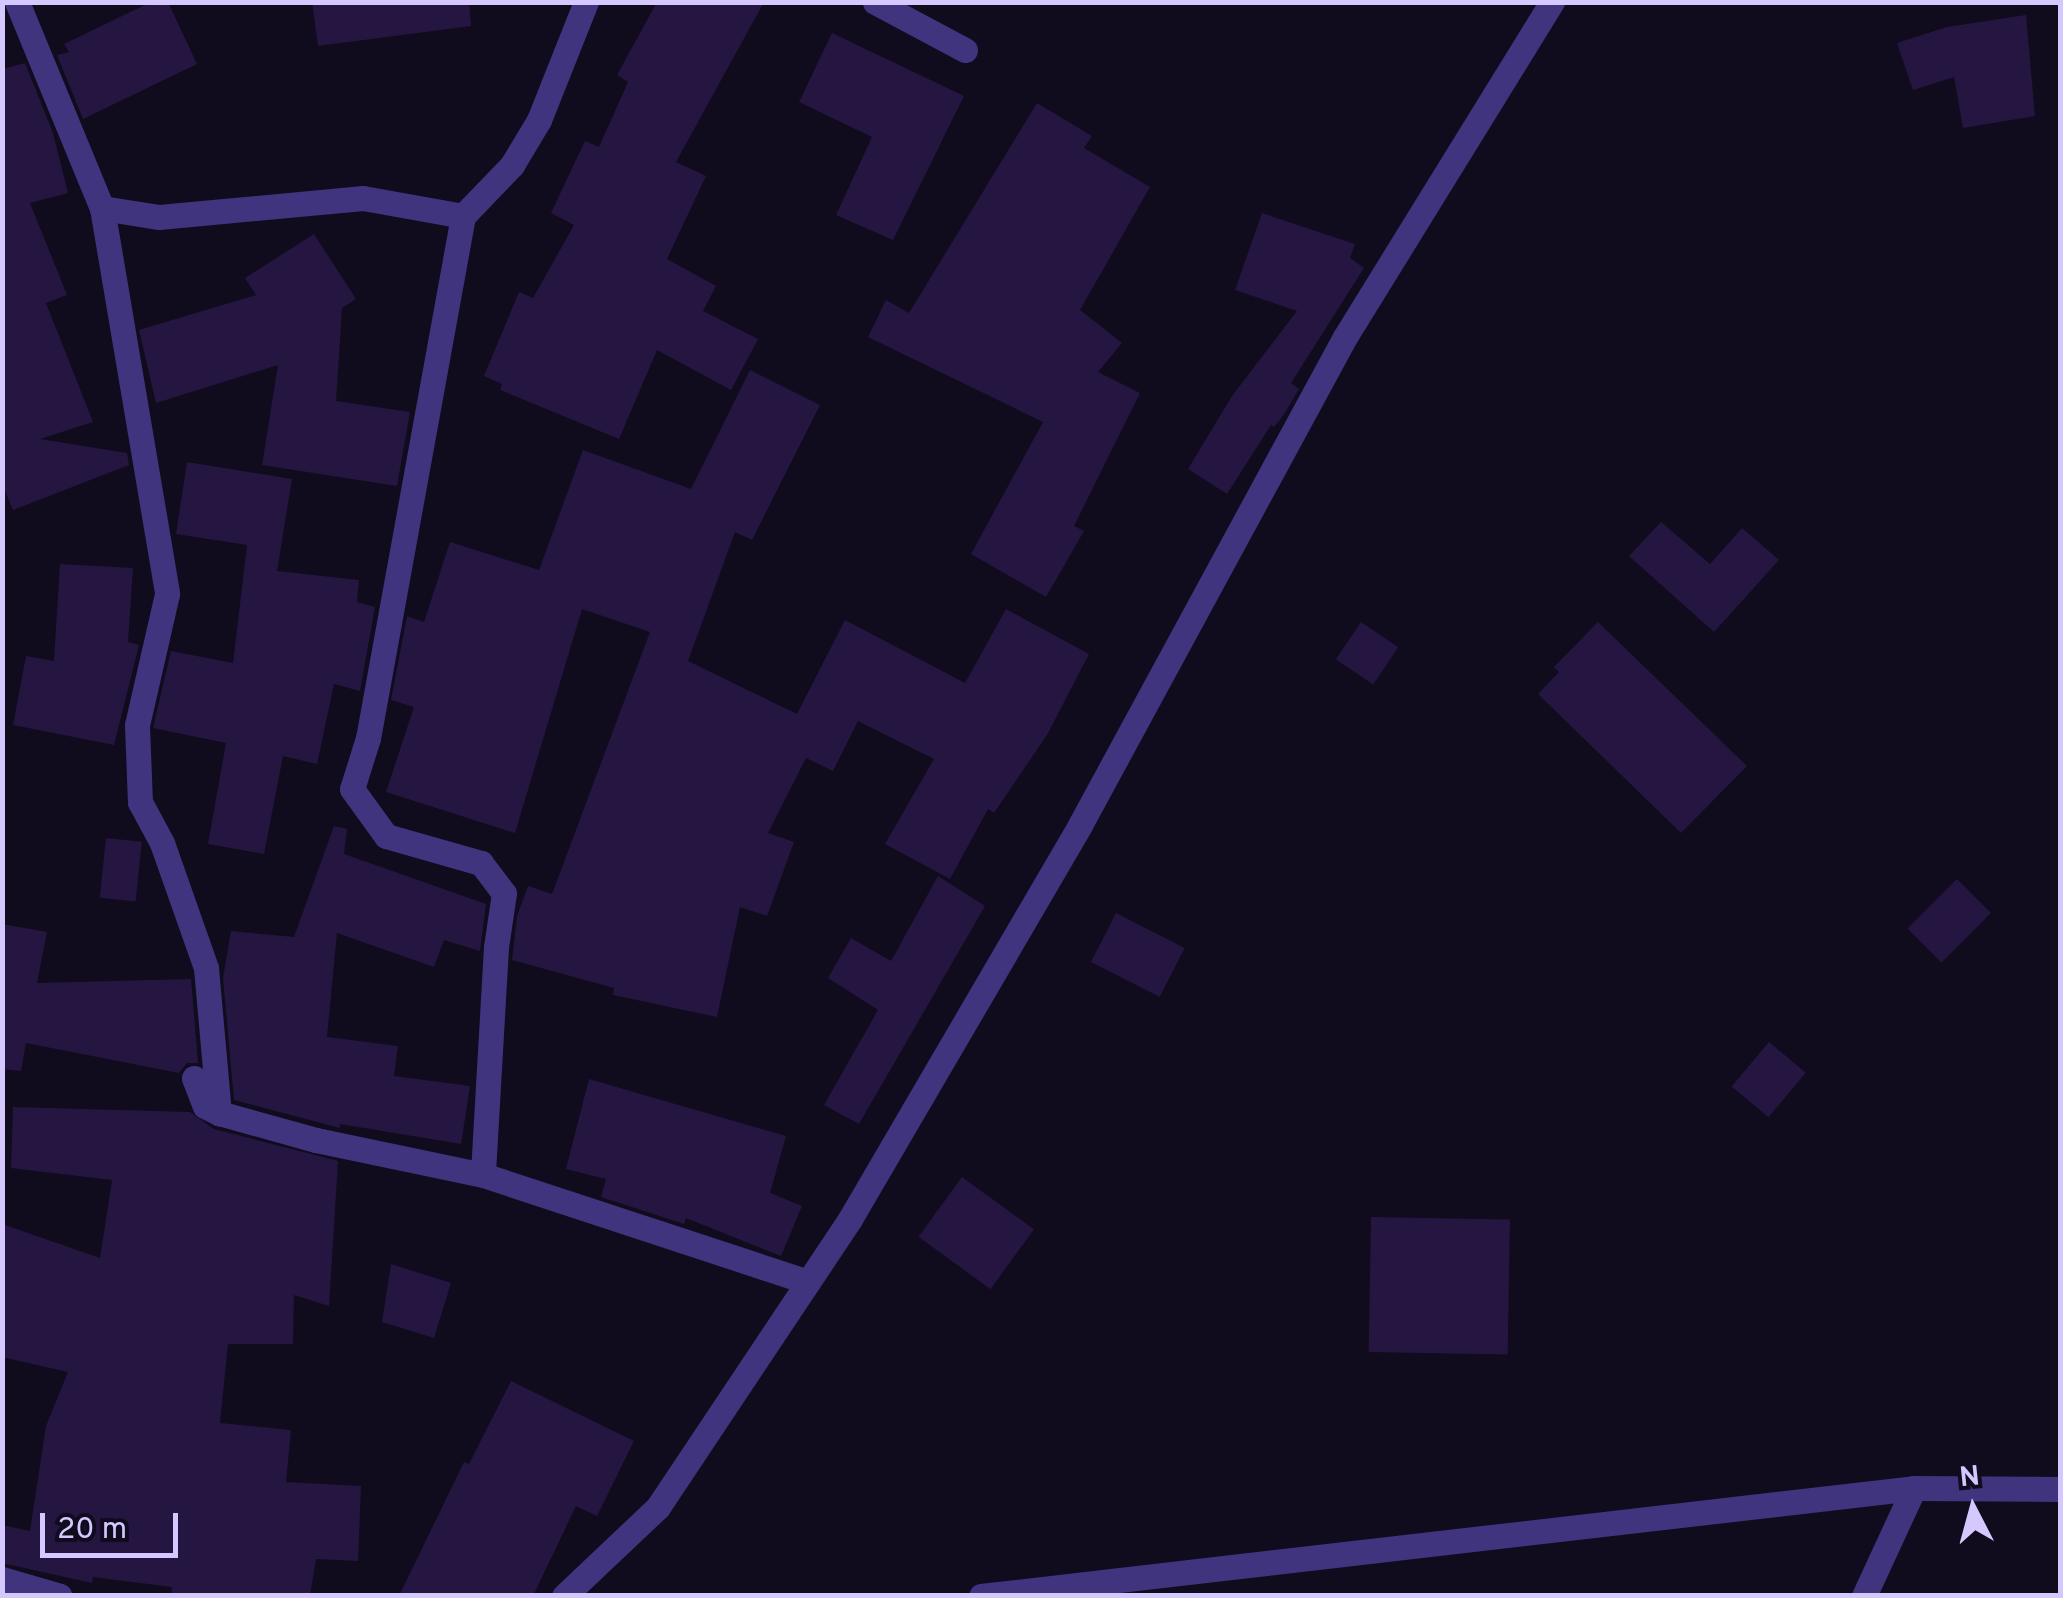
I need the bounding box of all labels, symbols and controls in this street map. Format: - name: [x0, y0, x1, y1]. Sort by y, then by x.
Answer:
- north arrow: [1923, 1458, 2023, 1558]
- text: N: [1958, 1459, 1982, 1497]
- scale bar: [45, 1493, 182, 1555]
- text: 20 m: [57, 1512, 127, 1549]

